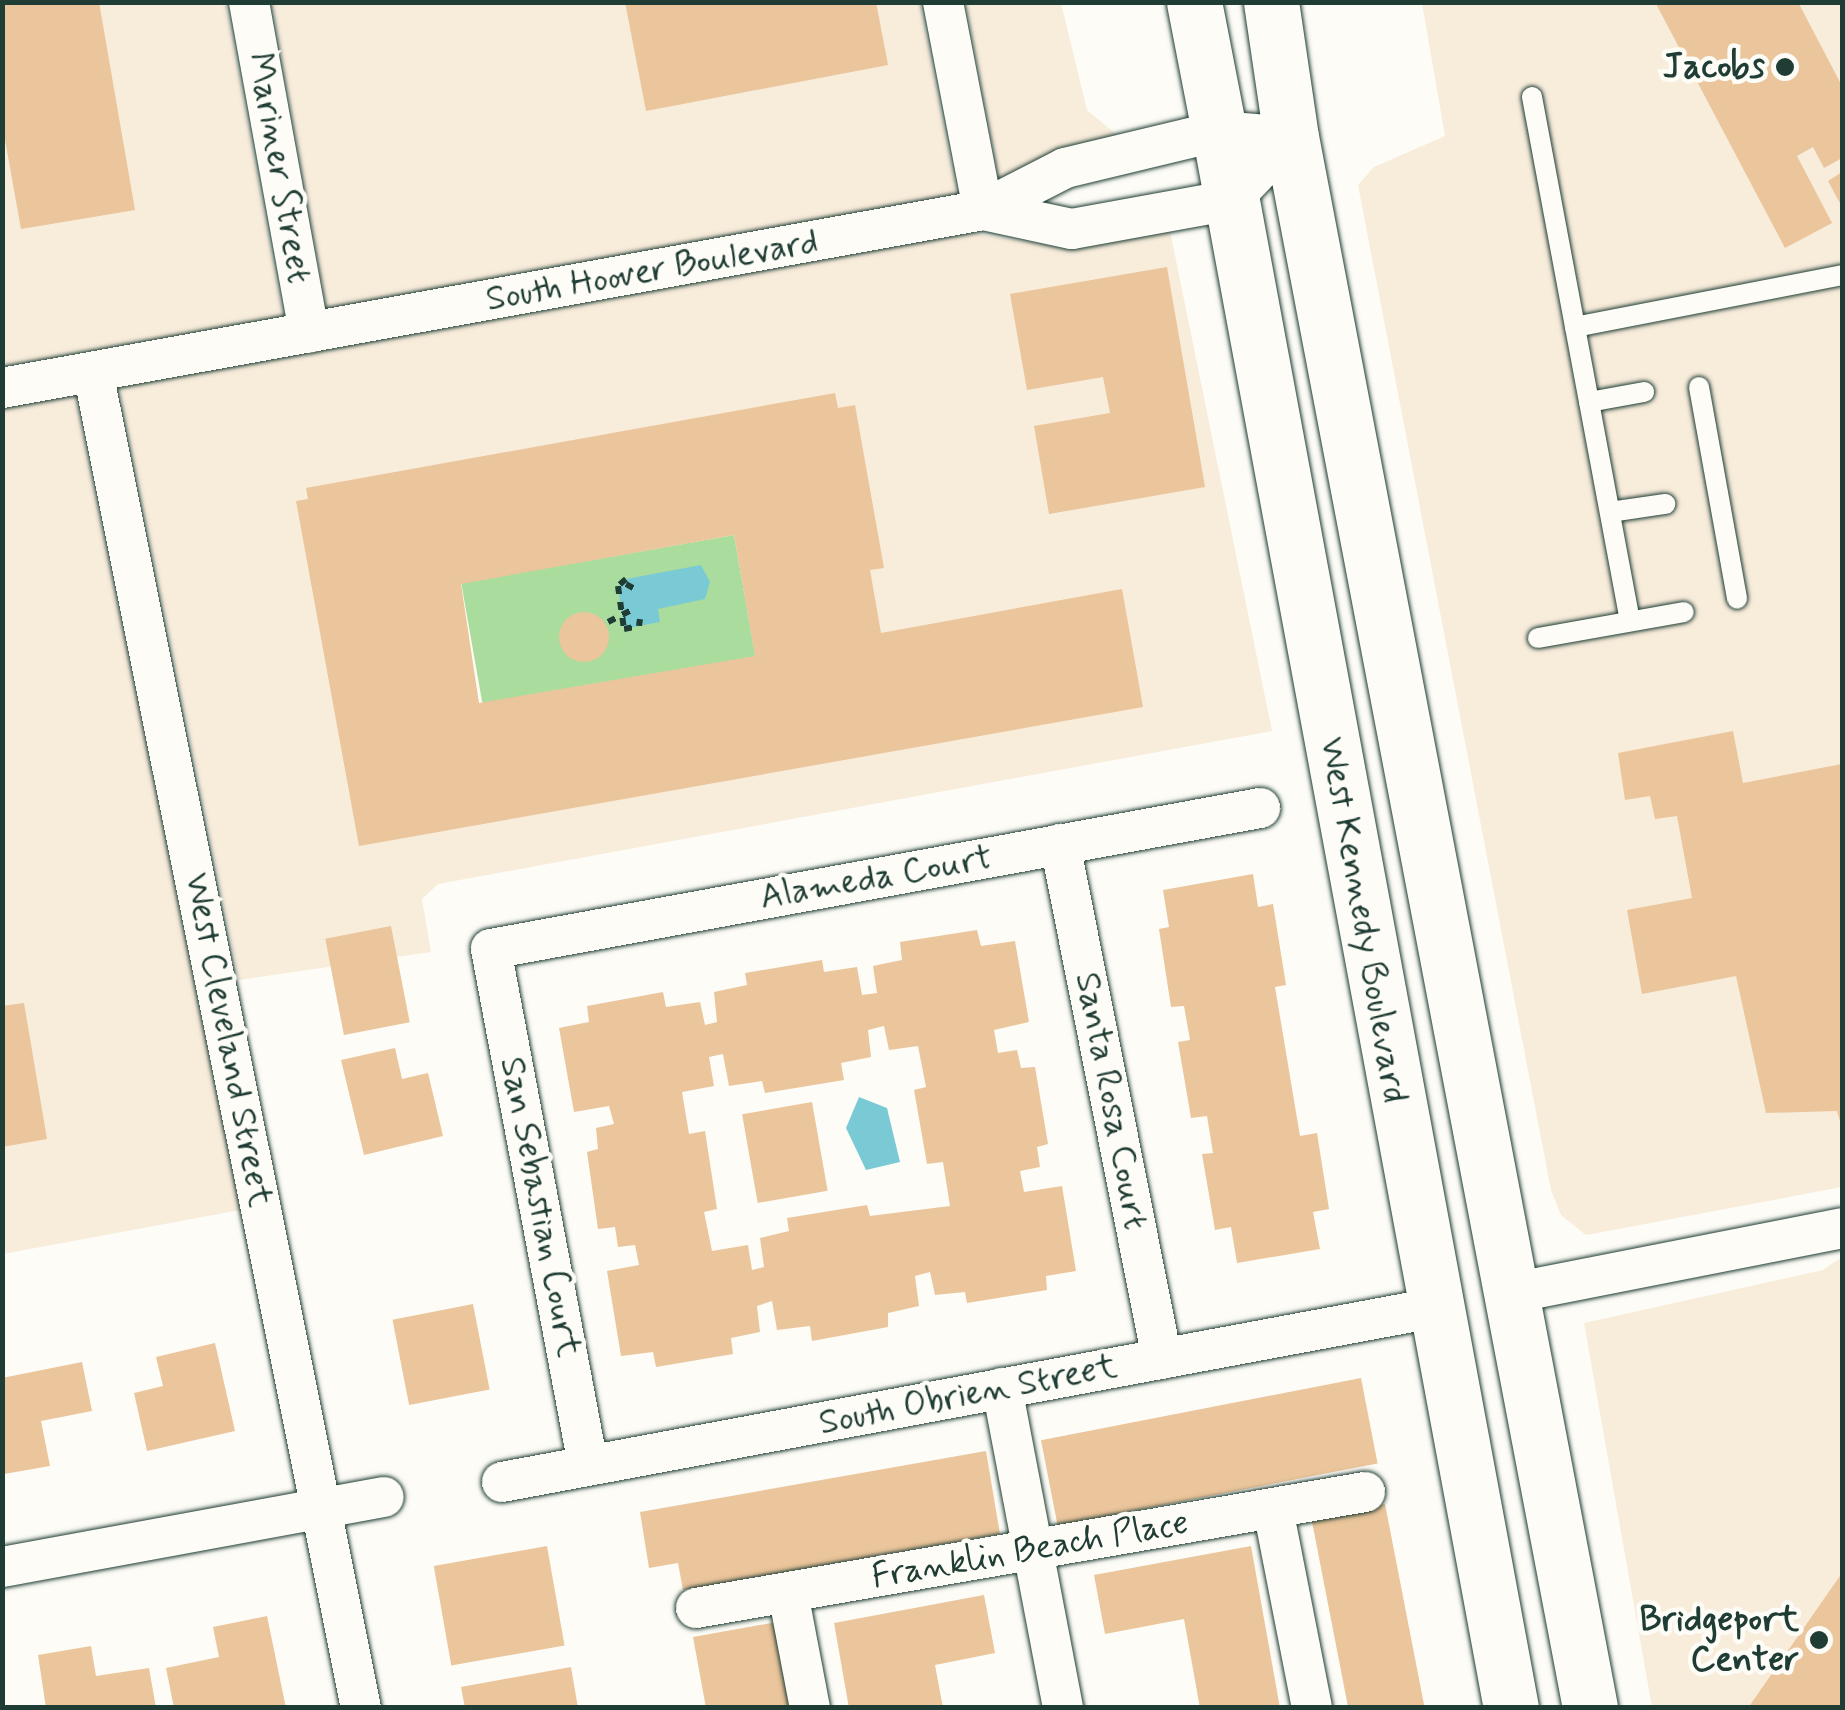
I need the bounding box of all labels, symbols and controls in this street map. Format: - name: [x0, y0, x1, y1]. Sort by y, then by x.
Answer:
- street label: Mariner Street: [238, 46, 320, 290]
- place label: Jacobs: [1663, 46, 1765, 88]
- marker: Jacobs: [1774, 56, 1796, 78]
- street label: South Hoover Boulevard: [485, 222, 819, 320]
- street label: West Kennedy Boulevard: [1310, 736, 1416, 1104]
- street label: Alameda Court: [760, 837, 992, 919]
- street label: West Cleveland Street: [175, 869, 281, 1211]
- street label: Santa Rosa Court: [1066, 969, 1156, 1233]
- street label: San Sebastian Court: [491, 1055, 589, 1359]
- street label: South Obrien Street: [816, 1346, 1120, 1444]
- street label: Franklin Beach Place: [868, 1501, 1192, 1599]
- place label: Bridgeport Center: [1639, 1599, 1799, 1681]
- marker: Bridgeport Center: [1808, 1629, 1830, 1651]

